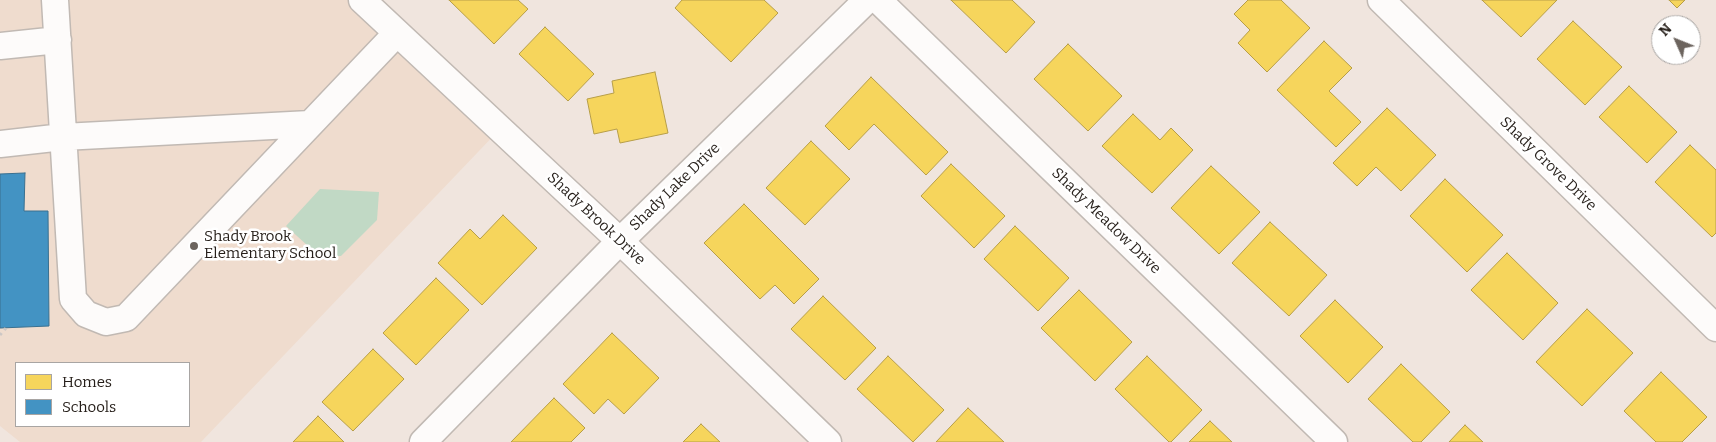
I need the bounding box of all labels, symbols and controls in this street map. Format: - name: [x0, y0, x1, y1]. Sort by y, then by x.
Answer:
- north arrow: [1651, 15, 1701, 65]
- text: N: [1656, 20, 1675, 40]
- street label: Shady Grove Drive: [1496, 113, 1600, 215]
- street label: Shady Lake Drive: [626, 139, 724, 235]
- street label: Shady Meadow Drive: [1048, 164, 1164, 278]
- street label: Shady Brook Drive: [543, 169, 649, 269]
- place label: Shady Brook Elementary School: [204, 228, 336, 263]
- marker: Shady Brook Elementary School: [188, 240, 200, 252]
- legend: [15, 362, 190, 427]
- text: Homes: [62, 373, 112, 391]
- text: Schools: [62, 398, 116, 416]

